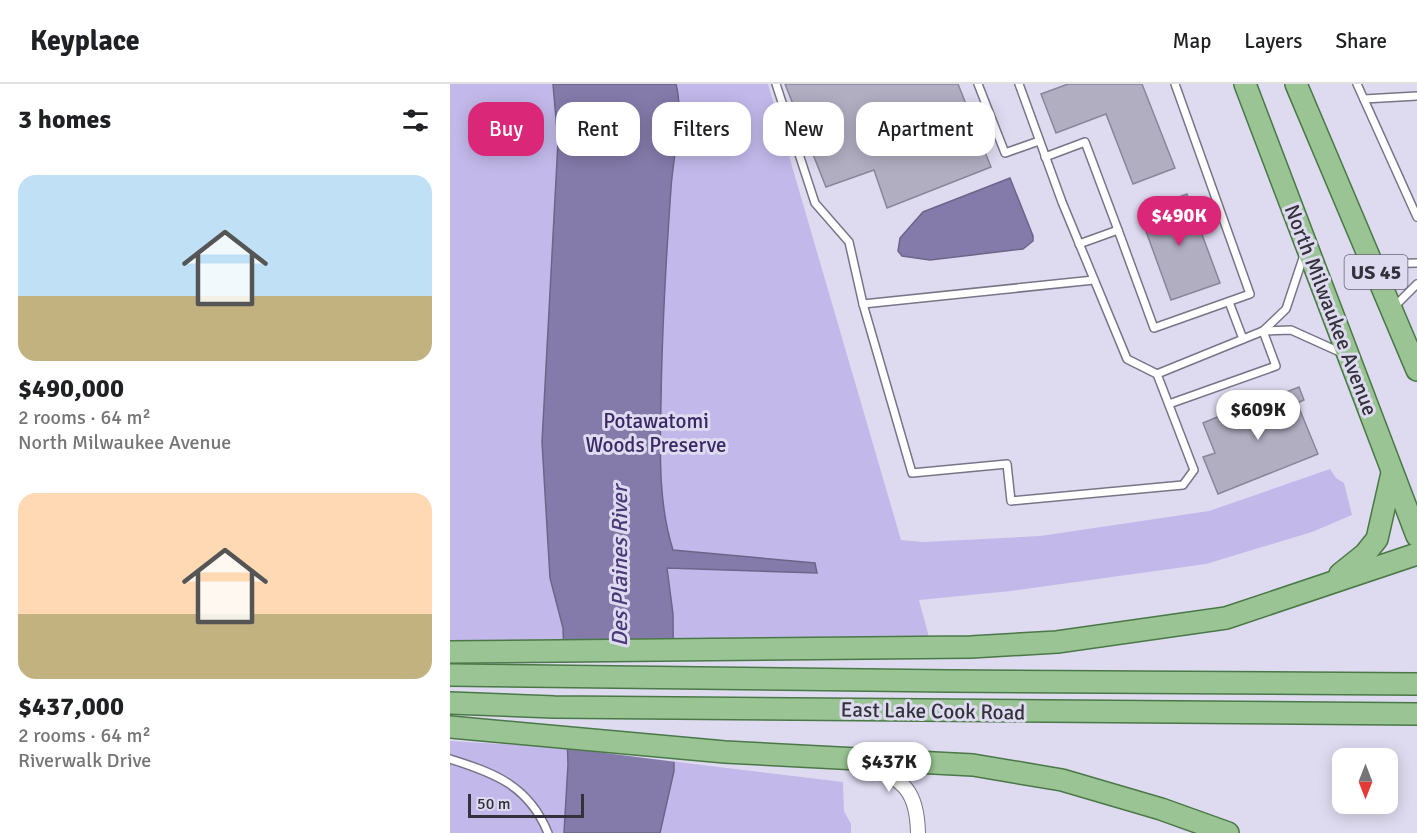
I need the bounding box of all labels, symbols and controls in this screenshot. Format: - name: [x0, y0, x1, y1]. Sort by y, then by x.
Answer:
- text: Keyplace: [30, 24, 140, 58]
- text: Map: [1173, 28, 1211, 54]
- text: Layers: [1244, 28, 1302, 54]
- text: Share: [1335, 28, 1387, 54]
- chip: Buy: [468, 102, 544, 156]
- chip: Rent: [556, 102, 640, 156]
- chip: Filters: [652, 102, 751, 156]
- chip: New: [763, 102, 844, 156]
- chip: Apartment: [856, 102, 995, 156]
- text: 3 homes: [18, 104, 111, 136]
- icon: filters: [399, 104, 432, 137]
- pin: $490K: [1137, 196, 1221, 247]
- street label: North Milwaukee Avenue: [1279, 201, 1383, 419]
- text: $490K: [1151, 203, 1207, 228]
- icon: home: [171, 214, 279, 322]
- road number: US 45: [1344, 255, 1408, 289]
- text: $490,000: [18, 373, 124, 405]
- pin: $609K: [1216, 390, 1300, 441]
- text: $609K: [1230, 397, 1286, 422]
- text: 2 rooms · 64 m²: [18, 405, 151, 430]
- park label: Potawatomi Woods Preserve: [585, 408, 727, 458]
- text: North Milwaukee Avenue: [18, 430, 231, 455]
- water label: Des Plaines River: [606, 483, 633, 647]
- icon: home: [171, 532, 279, 640]
- text: $437,000: [18, 691, 124, 723]
- street label: East Lake Cook Road: [840, 696, 1026, 726]
- text: 2 rooms · 64 m²: [18, 723, 151, 748]
- pin: $437K: [847, 742, 931, 793]
- text: Riverwalk Drive: [18, 748, 151, 773]
- north arrow: [1332, 748, 1398, 814]
- map controls: [1332, 748, 1398, 814]
- text: $437K: [861, 749, 917, 774]
- scale bar: [468, 791, 584, 818]
- text: 50 m: [477, 794, 511, 814]

